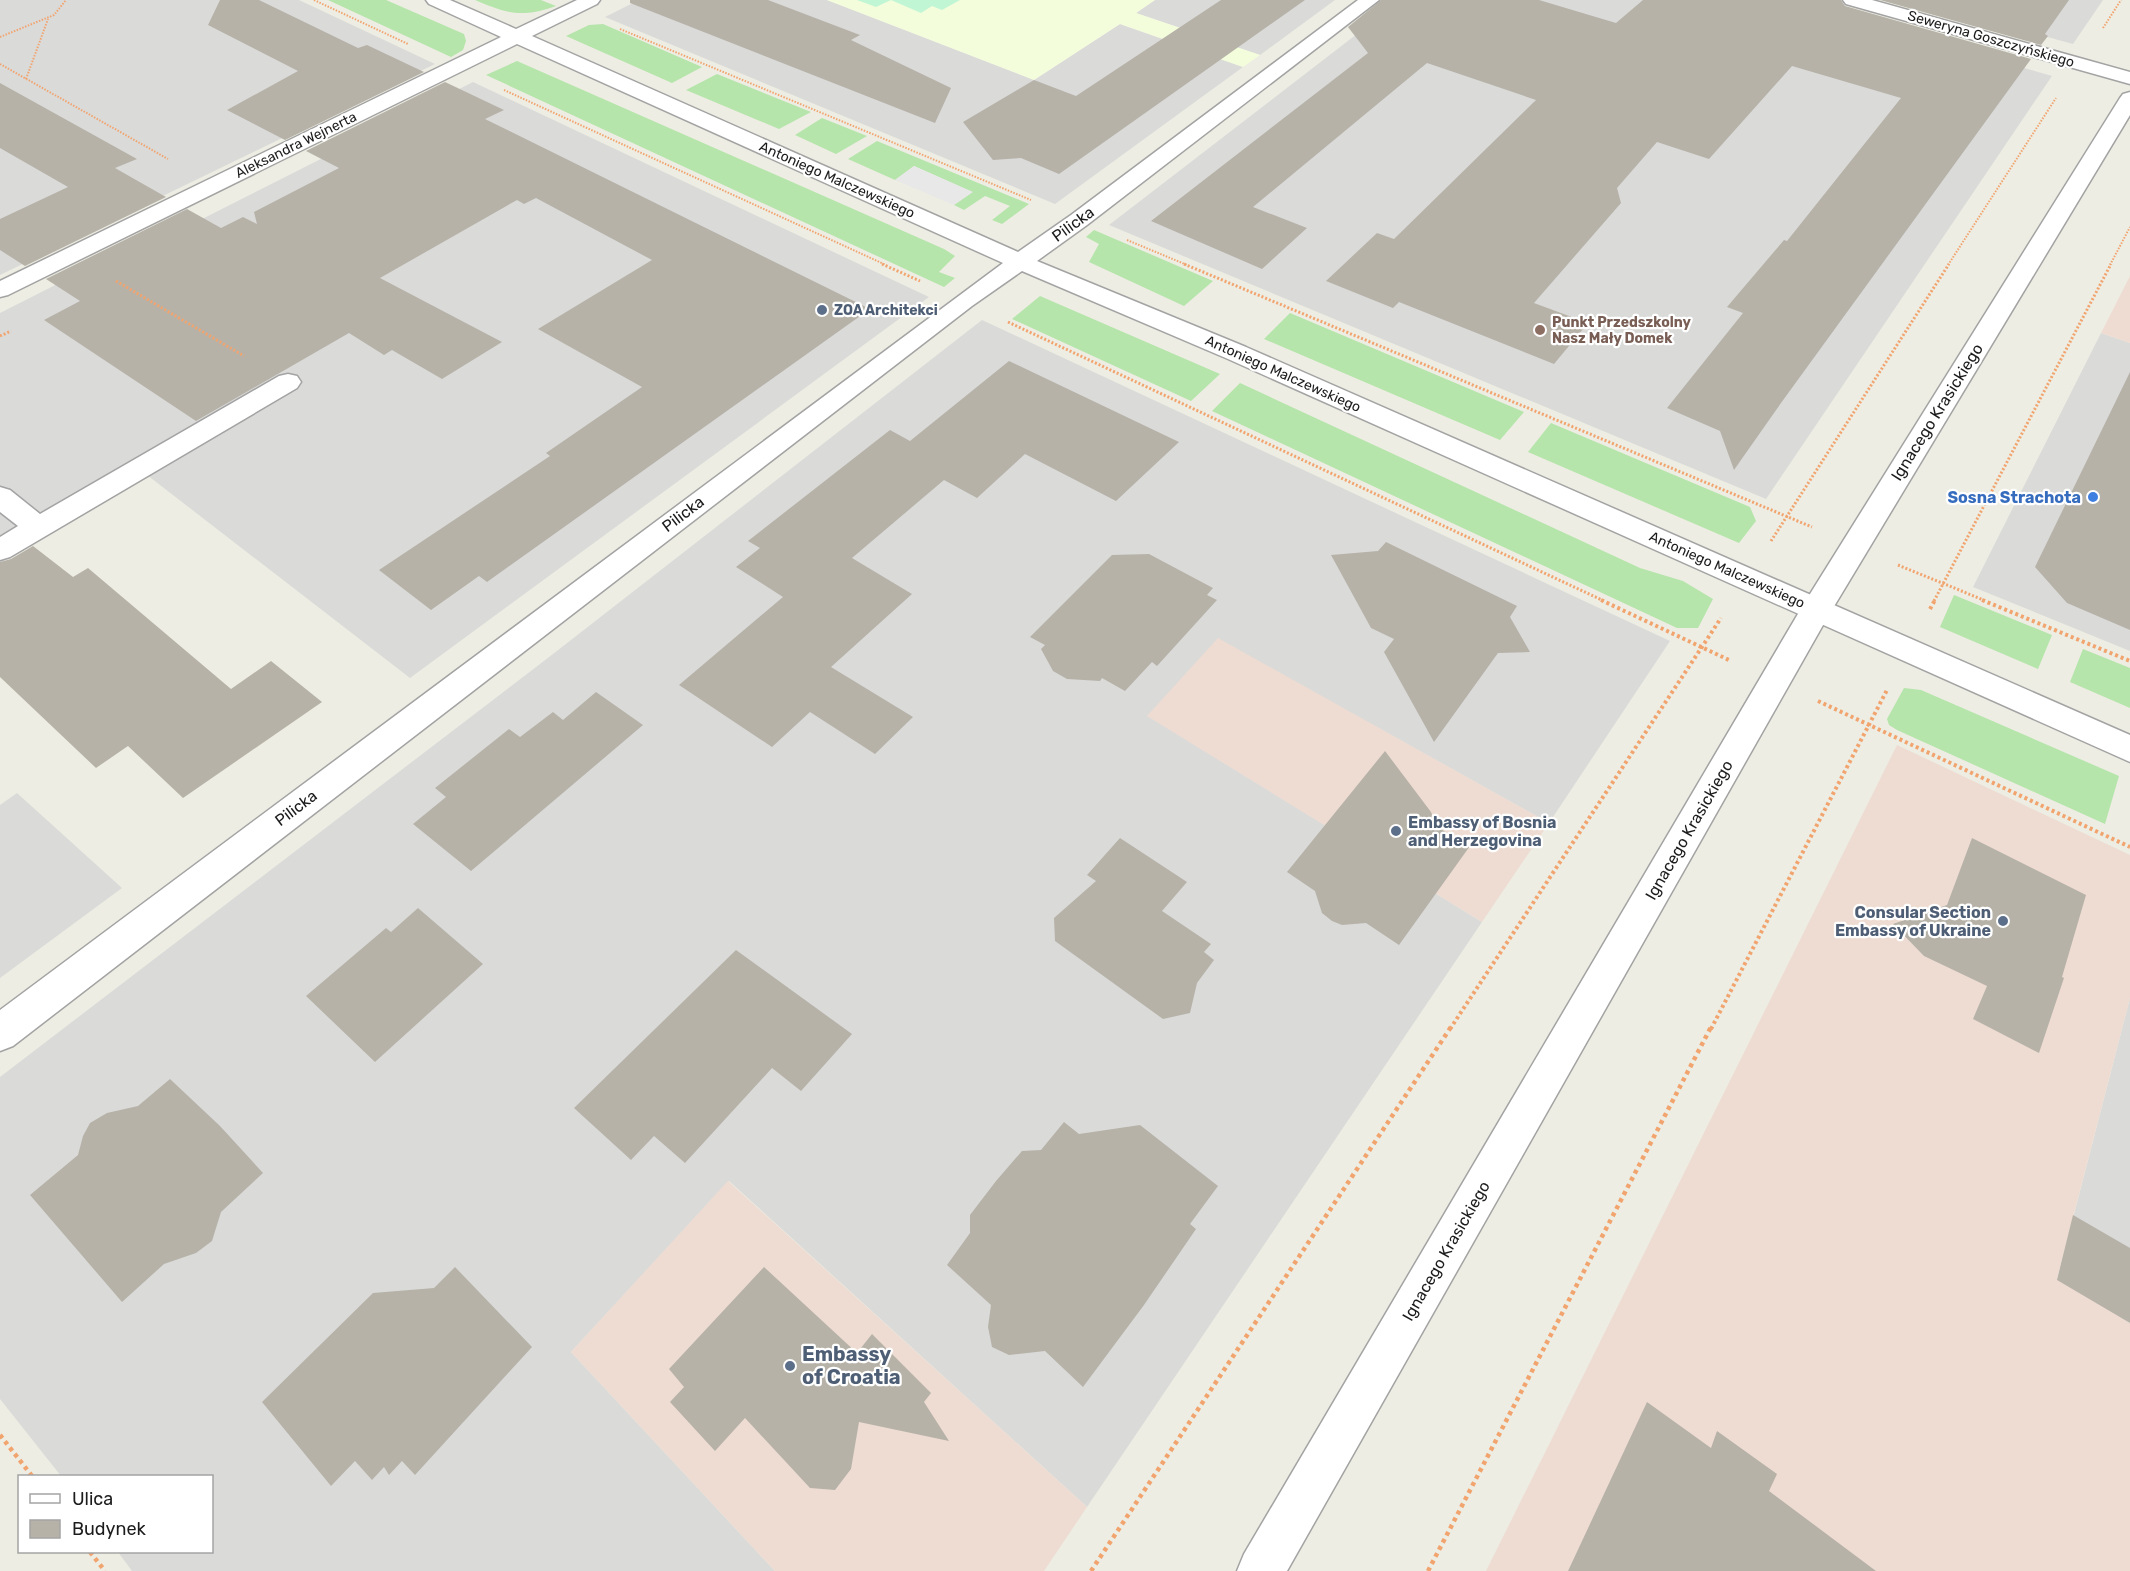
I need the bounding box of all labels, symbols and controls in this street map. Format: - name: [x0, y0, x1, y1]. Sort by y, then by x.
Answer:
- street label: Seweryna Goszczyńskiego: [1906, 7, 2076, 71]
- street label: Aleksandra Wejnerta: [233, 108, 359, 182]
- street label: Antoniego Malczewskiego: [757, 138, 917, 222]
- street label: Pilicka: [1048, 202, 1098, 246]
- place label: ZOA Architekci: [834, 302, 938, 319]
- marker: ZOA Architekci: [815, 303, 829, 317]
- place label: Punkt Przedszkolny Nasz Mały Domek: [1552, 314, 1691, 347]
- marker: Punkt Przedszkolny Nasz Mały Domek: [1533, 323, 1547, 337]
- street label: Antoniego Malczewskiego: [1203, 332, 1363, 416]
- street label: Ignacego Krasickiego: [1887, 340, 1987, 484]
- place label: Sosna Strachota: [1947, 488, 2081, 507]
- marker: Sosna Strachota: [2086, 490, 2100, 504]
- street label: Pilicka: [658, 492, 708, 536]
- street label: Antoniego Malczewskiego: [1647, 528, 1807, 612]
- street label: Ignacego Krasickiego: [1641, 757, 1737, 903]
- street label: Pilicka: [271, 786, 321, 830]
- place label: Embassy of Bosnia and Herzegovina: [1408, 813, 1556, 850]
- marker: Embassy of Bosnia and Herzegovina: [1389, 824, 1403, 838]
- place label: Consular Section Embassy of Ukraine: [1835, 903, 1991, 940]
- marker: Consular Section Embassy of Ukraine: [1996, 914, 2010, 928]
- street label: Ignacego Krasickiego: [1398, 1178, 1494, 1324]
- place label: Embassy of Croatia: [802, 1342, 901, 1389]
- marker: Embassy of Croatia: [783, 1359, 797, 1373]
- legend: [18, 1475, 213, 1553]
- text: Ulica: [72, 1488, 113, 1510]
- text: Budynek: [72, 1518, 146, 1540]

